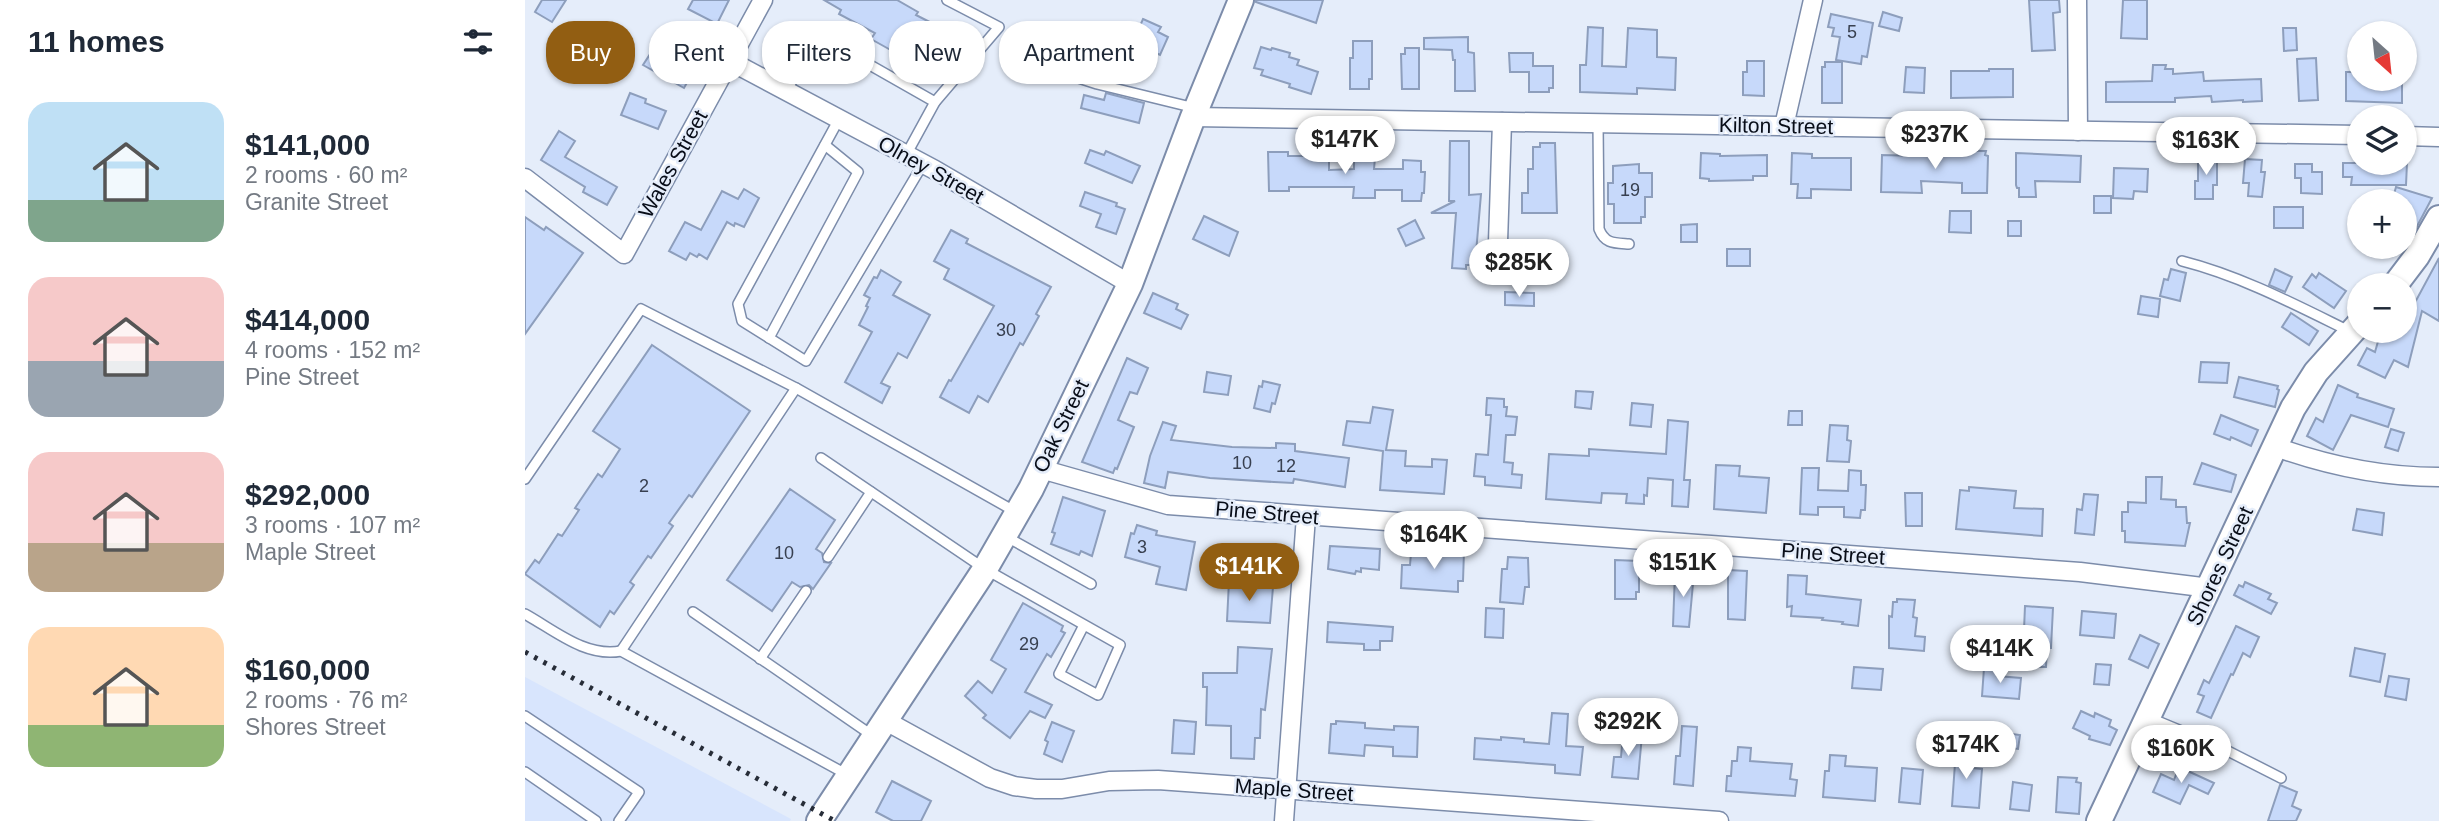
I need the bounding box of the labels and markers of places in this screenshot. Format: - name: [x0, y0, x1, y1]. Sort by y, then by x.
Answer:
- pin: $237K: [1886, 111, 1984, 171]
- pin: $147K: [1296, 116, 1394, 176]
- pin: $163K: [2157, 118, 2255, 177]
- pin: $285K: [1470, 240, 1568, 299]
- pin: $164K: [1385, 512, 1483, 571]
- pin: $151K: [1634, 540, 1732, 599]
- pin: $141K: [1200, 544, 1298, 603]
- pin: $414K: [1951, 626, 2049, 685]
- pin: $292K: [1579, 698, 1677, 758]
- pin: $174K: [1917, 722, 2015, 781]
- pin: $160K: [2132, 726, 2230, 785]

